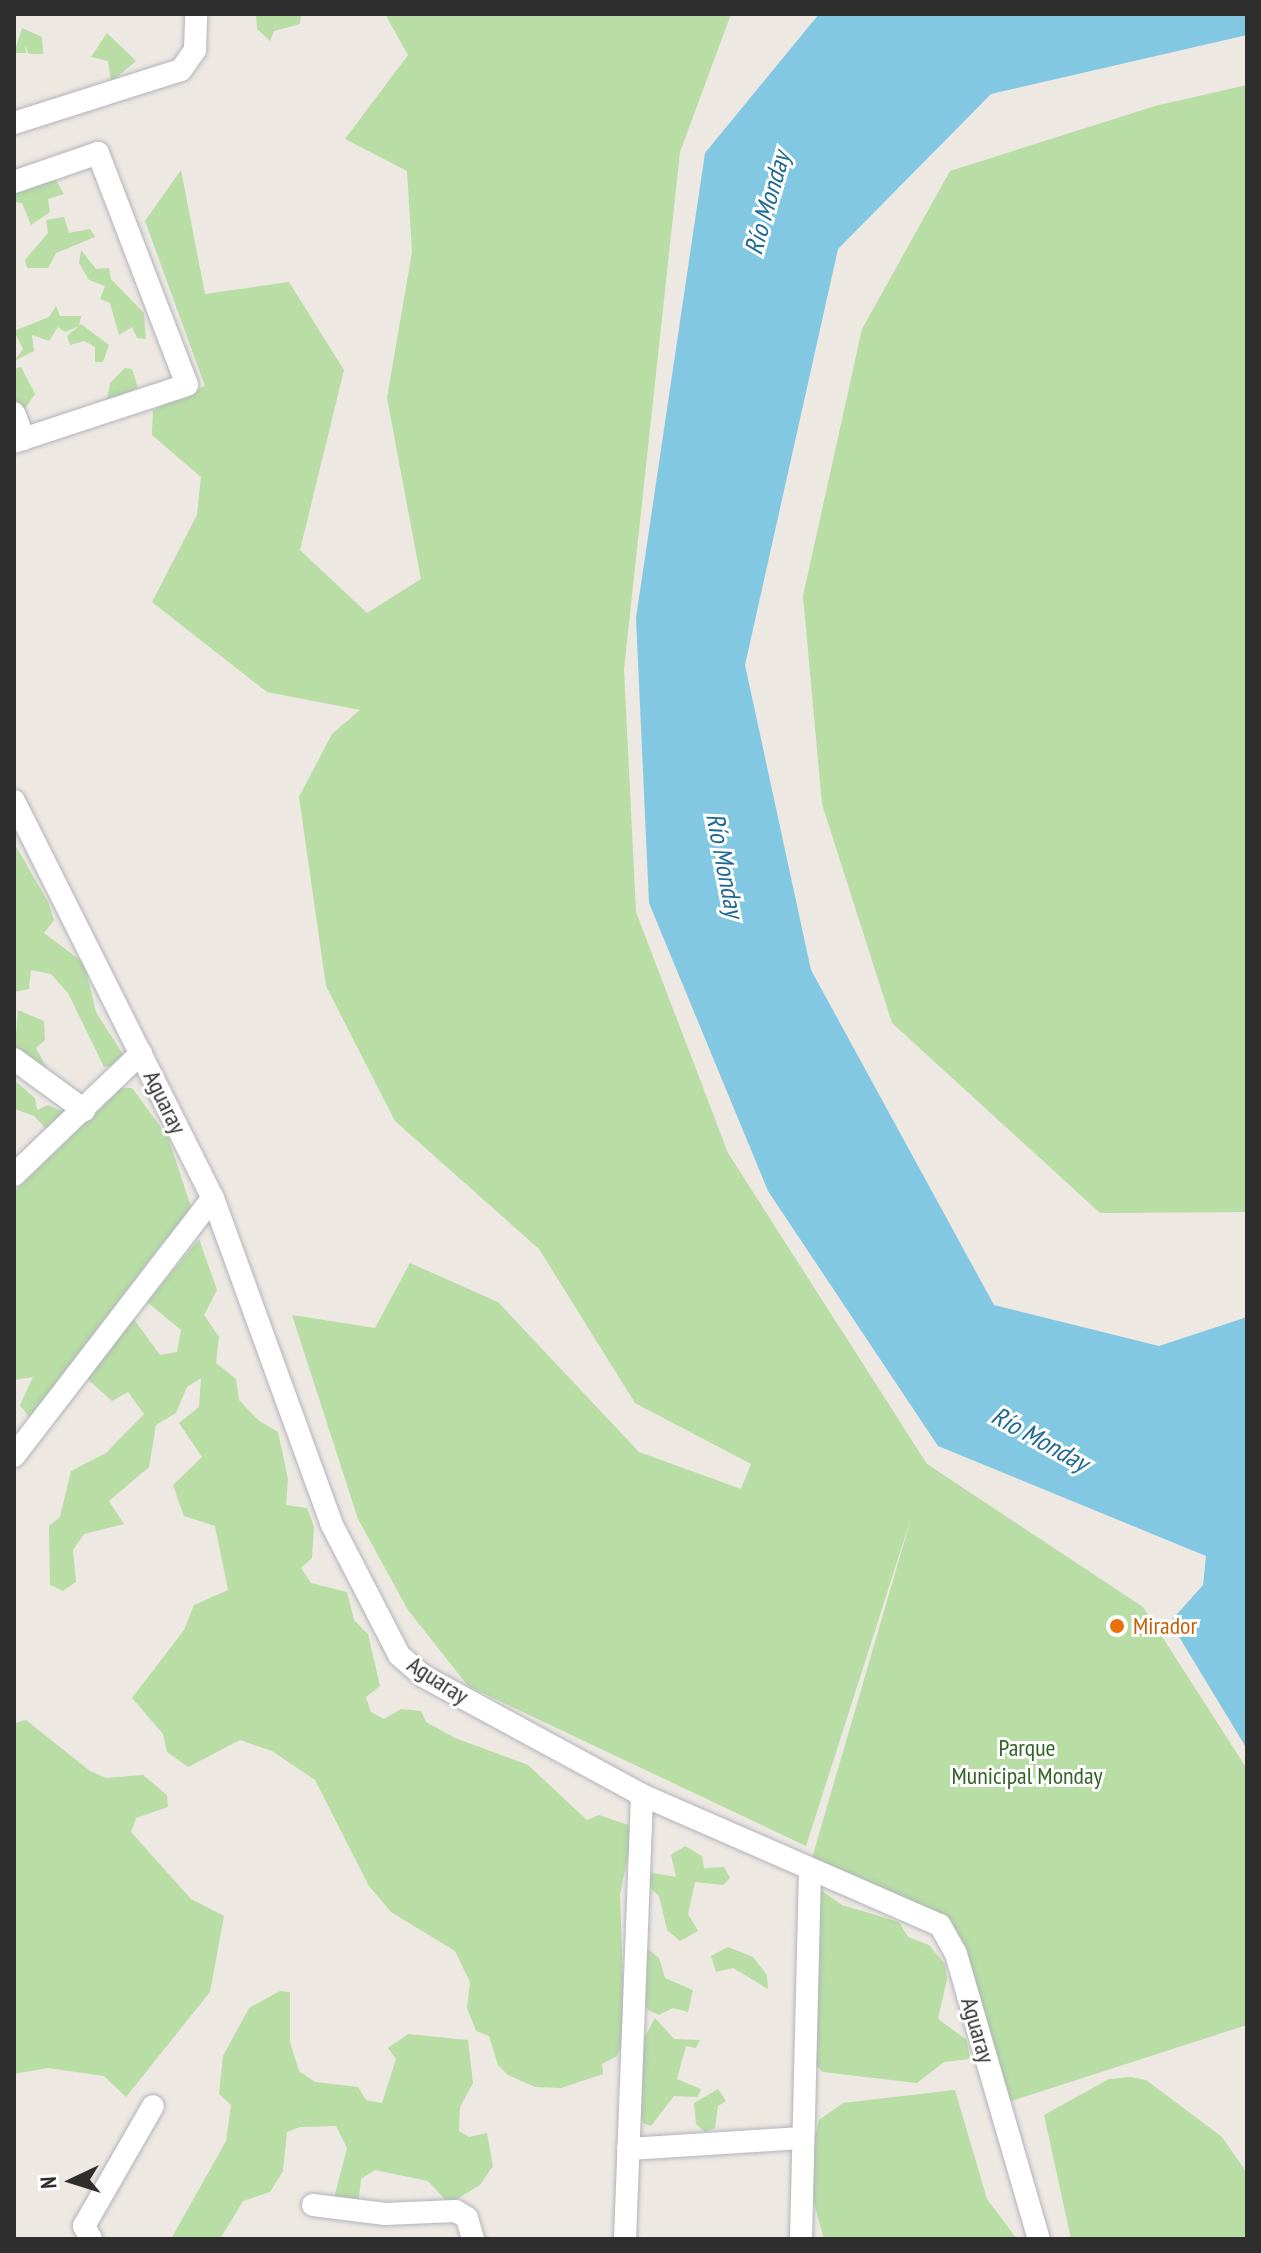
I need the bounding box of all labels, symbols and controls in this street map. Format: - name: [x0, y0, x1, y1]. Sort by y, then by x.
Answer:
- water label: Río Monday: [737, 148, 797, 258]
- water label: Río Monday: [700, 810, 750, 920]
- street label: Aguaray: [137, 1066, 193, 1138]
- water label: Río Monday: [986, 1400, 1094, 1478]
- place label: Mirador: [1133, 1612, 1197, 1640]
- marker: Mirador: [1108, 1617, 1126, 1635]
- street label: Aguaray: [402, 1650, 474, 1710]
- park label: Parque Municipal Monday: [951, 1734, 1103, 1790]
- street label: Aguaray: [955, 1994, 1001, 2066]
- north arrow: [32, 2141, 112, 2221]
- text: N: [34, 2176, 62, 2190]

